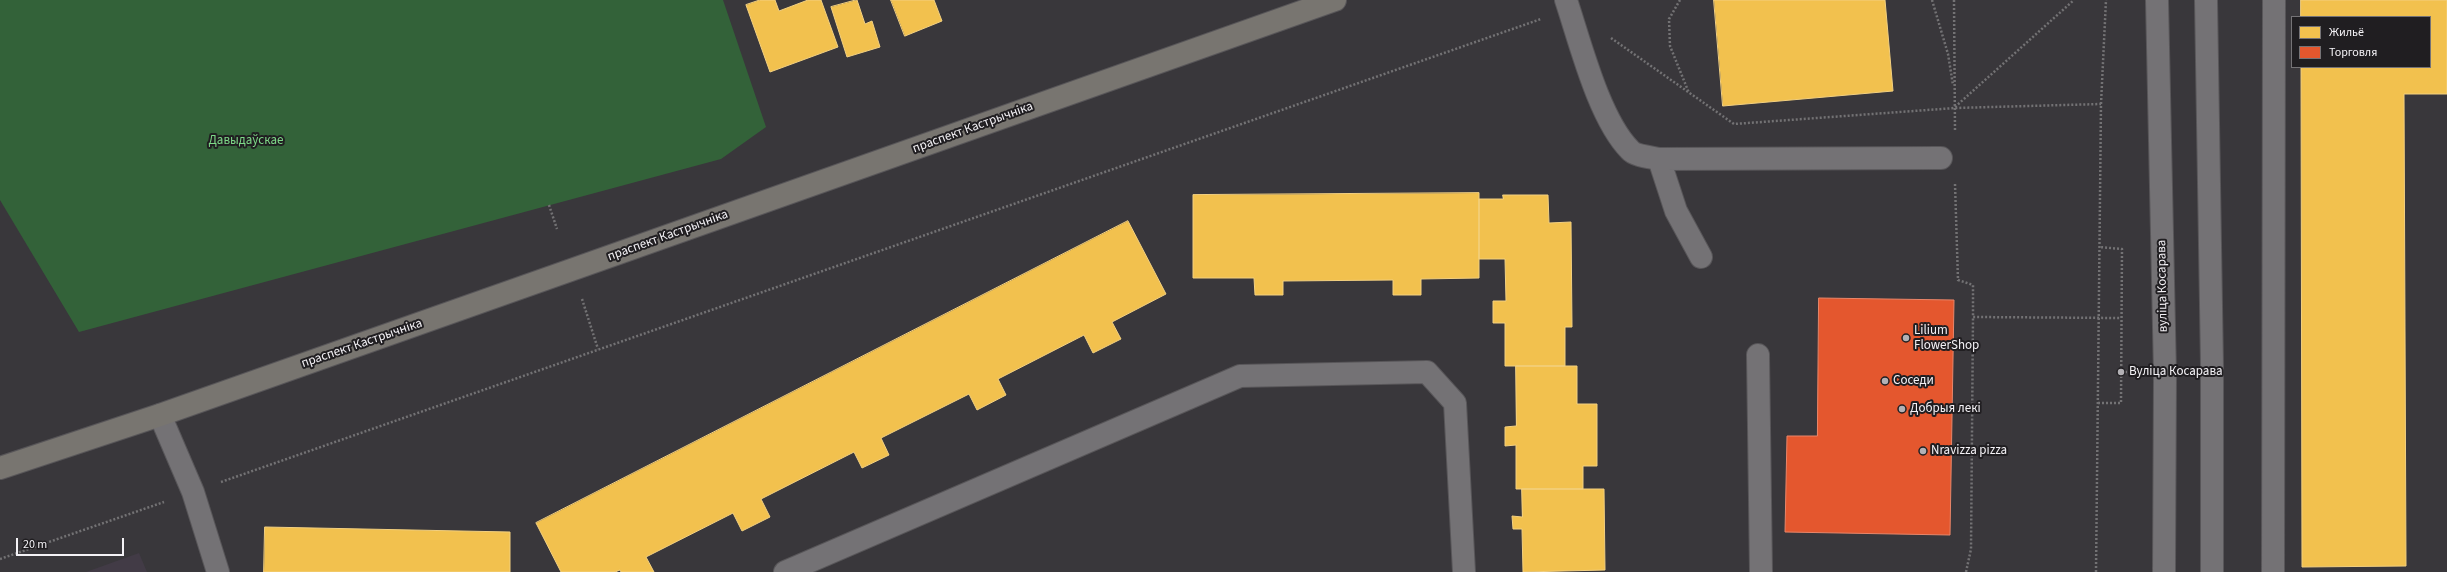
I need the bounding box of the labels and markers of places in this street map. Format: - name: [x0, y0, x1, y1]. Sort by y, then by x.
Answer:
- place label: Lilium FlowerShop: [1914, 323, 1979, 354]
- marker: Lilium FlowerShop: [1901, 333, 1911, 343]
- place label: Вуліца Косарава: [2129, 364, 2223, 380]
- marker: Вуліца Косарава: [2116, 367, 2126, 377]
- place label: Соседи: [1893, 373, 1934, 389]
- marker: Соседи: [1880, 376, 1890, 386]
- place label: Добрыя лекі: [1910, 401, 1981, 417]
- marker: Добрыя лекі: [1897, 404, 1907, 414]
- place label: Nravizza pizza: [1931, 443, 2007, 459]
- marker: Nravizza pizza: [1918, 446, 1928, 456]

